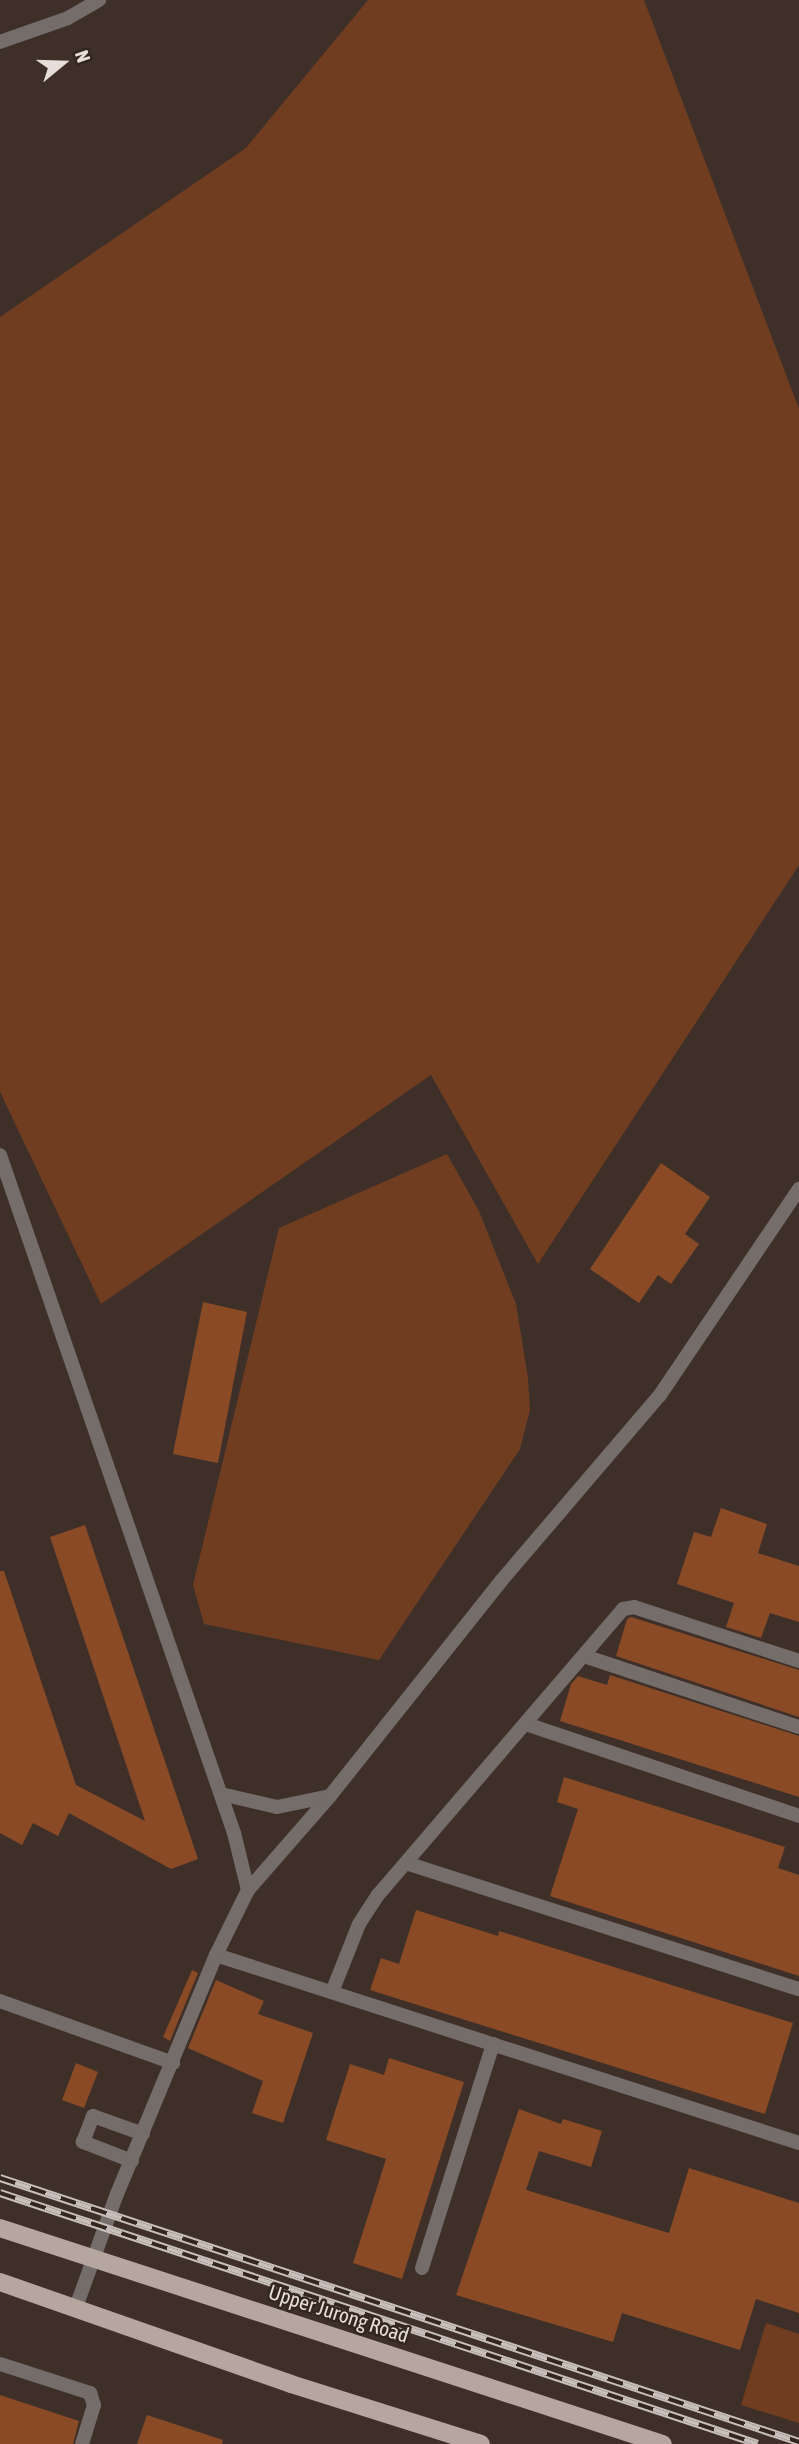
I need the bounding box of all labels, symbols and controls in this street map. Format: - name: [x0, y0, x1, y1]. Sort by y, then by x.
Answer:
- north arrow: [28, 28, 98, 98]
- text: N: [71, 47, 95, 65]
- street label: Upper Jurong Road: [266, 2278, 412, 2348]

